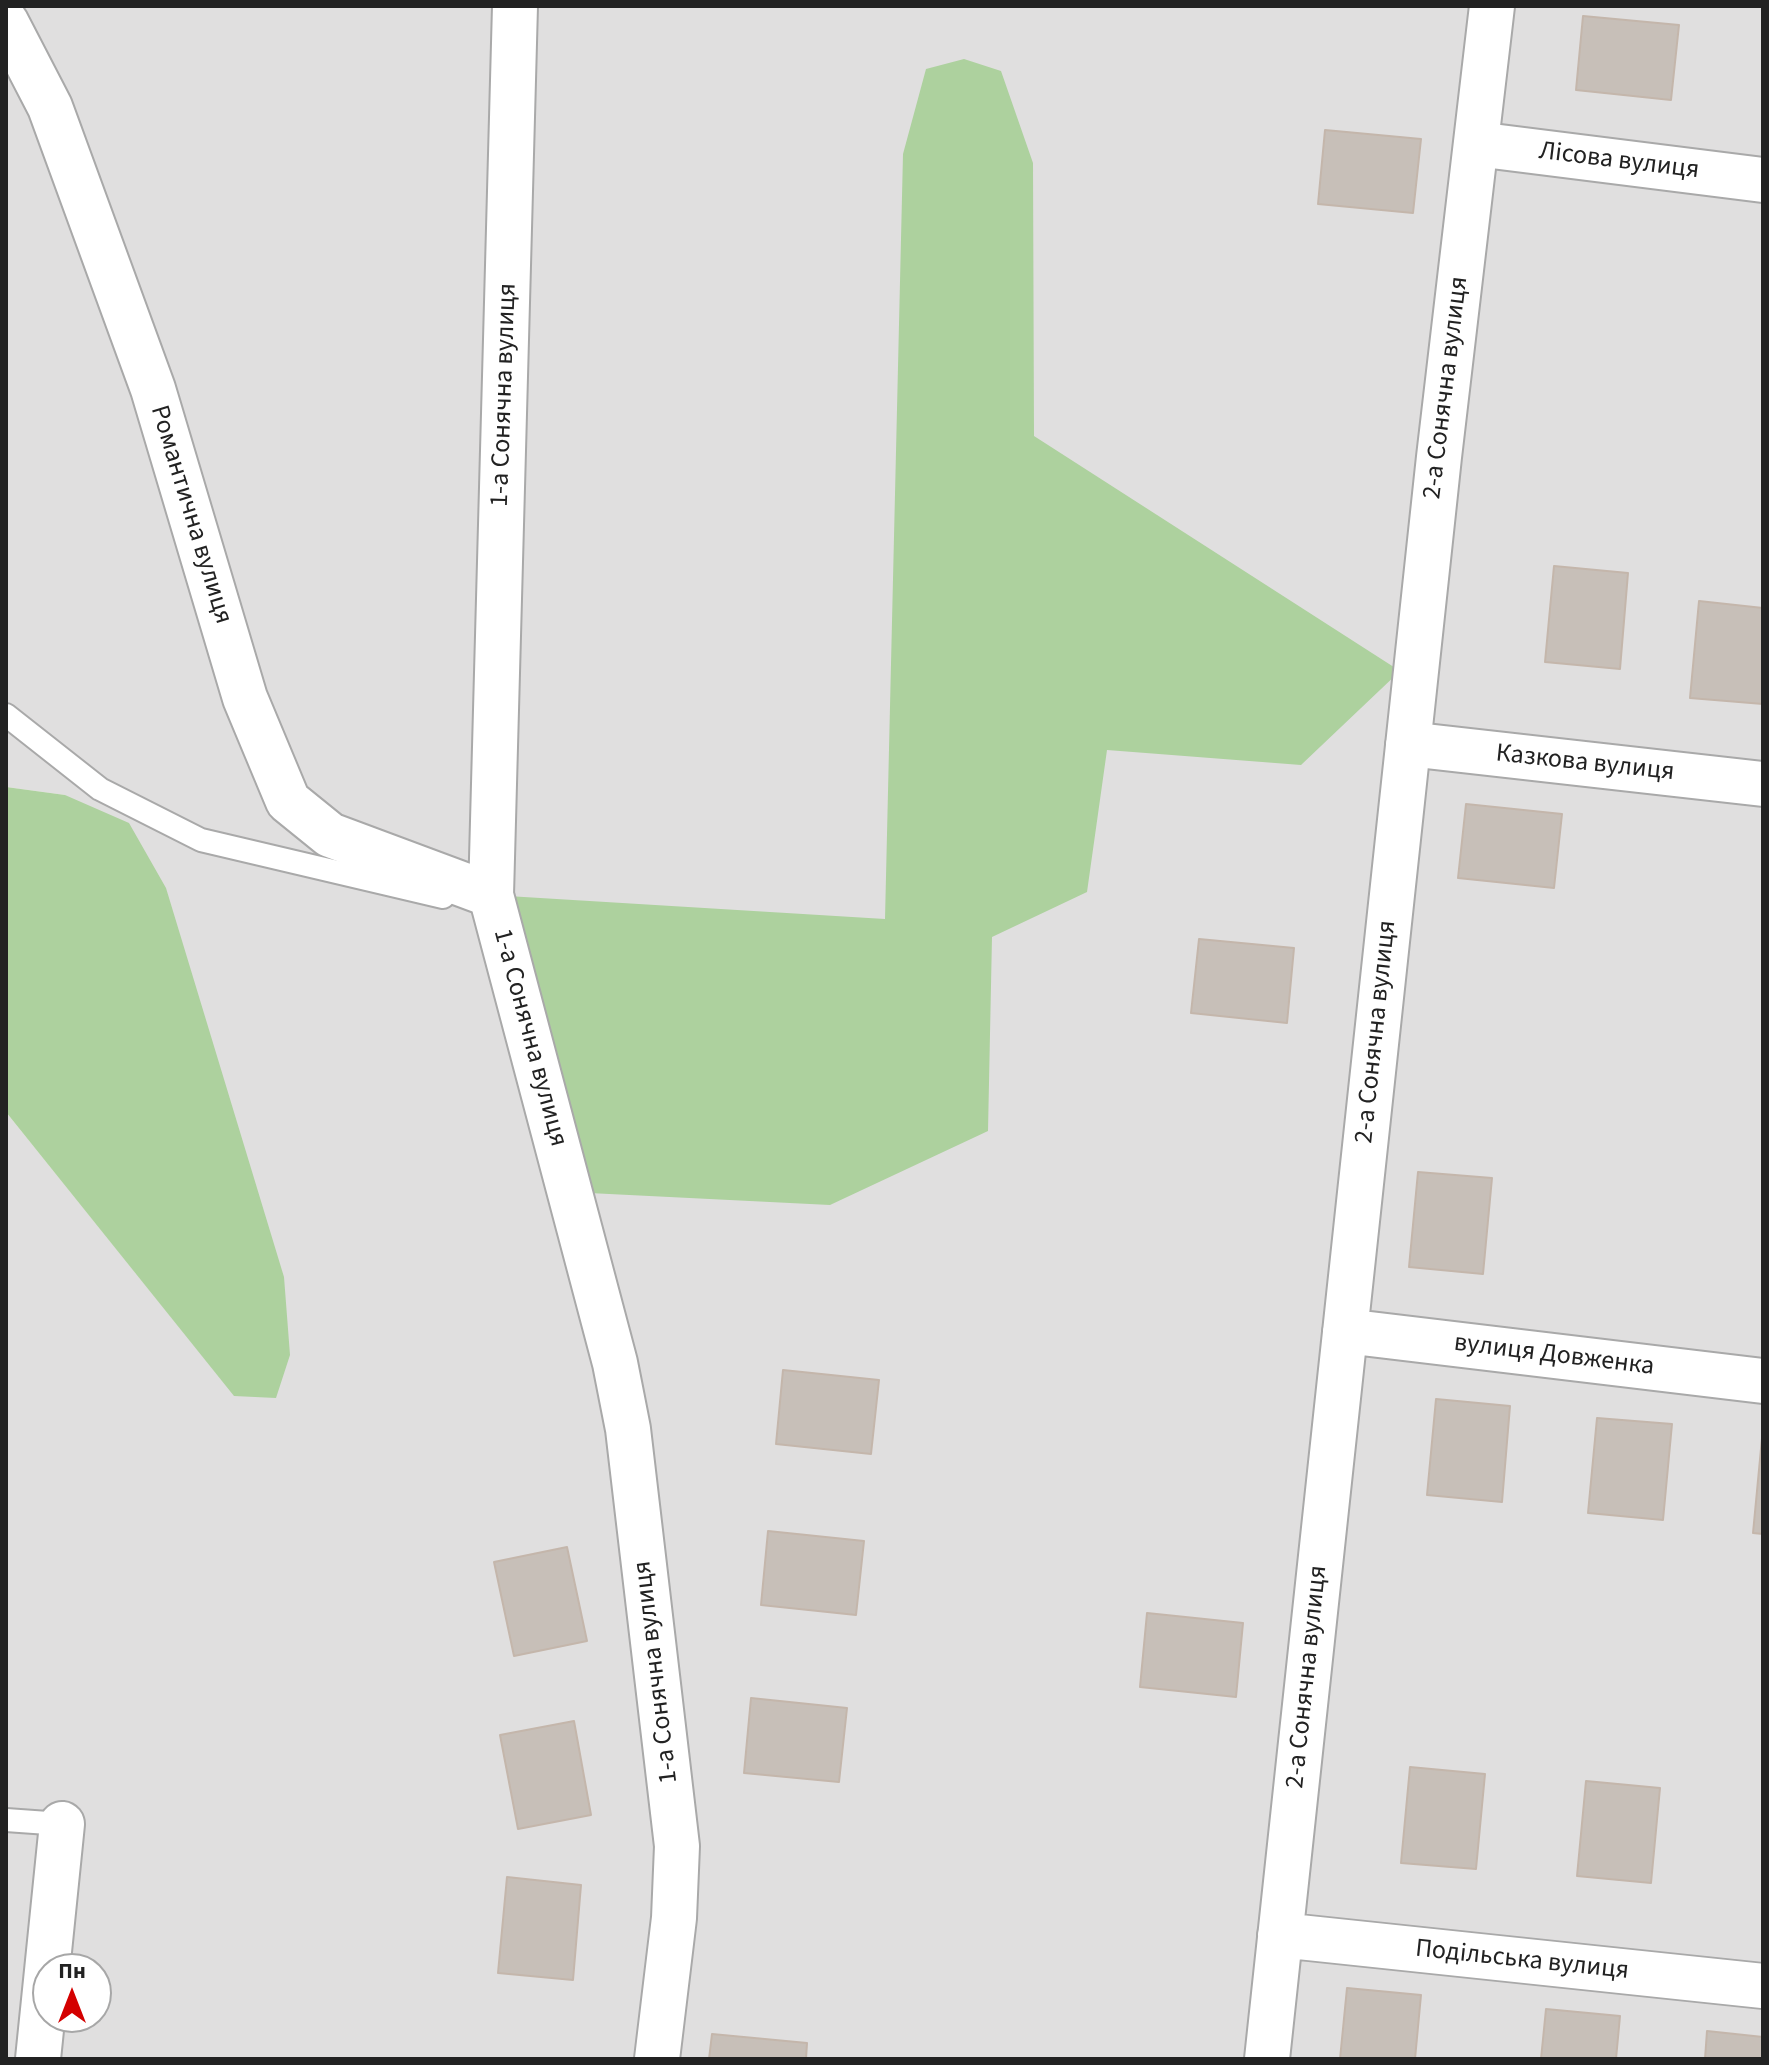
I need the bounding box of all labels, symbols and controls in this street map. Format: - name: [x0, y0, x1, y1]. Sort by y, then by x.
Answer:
- street label: Лісова вулиця: [1537, 137, 1701, 187]
- street label: 2-а Сонячна вулиця: [1418, 275, 1476, 501]
- street label: 1-а Сонячна вулиця: [486, 283, 524, 507]
- street label: Романтична вулиця: [142, 402, 238, 628]
- street label: Казкова вулиця: [1494, 739, 1676, 789]
- street label: 2-а Сонячна вулиця: [1350, 919, 1404, 1145]
- street label: 1-а Сонячна вулиця: [485, 926, 573, 1150]
- street label: вулиця Довженка: [1452, 1328, 1656, 1384]
- street label: 1-а Сонячна вулиця: [628, 1559, 686, 1785]
- street label: 2-а Сонячна вулиця: [1281, 1564, 1335, 1790]
- street label: Подільська вулиця: [1414, 1934, 1630, 1988]
- north arrow: [32, 1953, 112, 2033]
- text: Пн: [58, 1955, 86, 1987]

